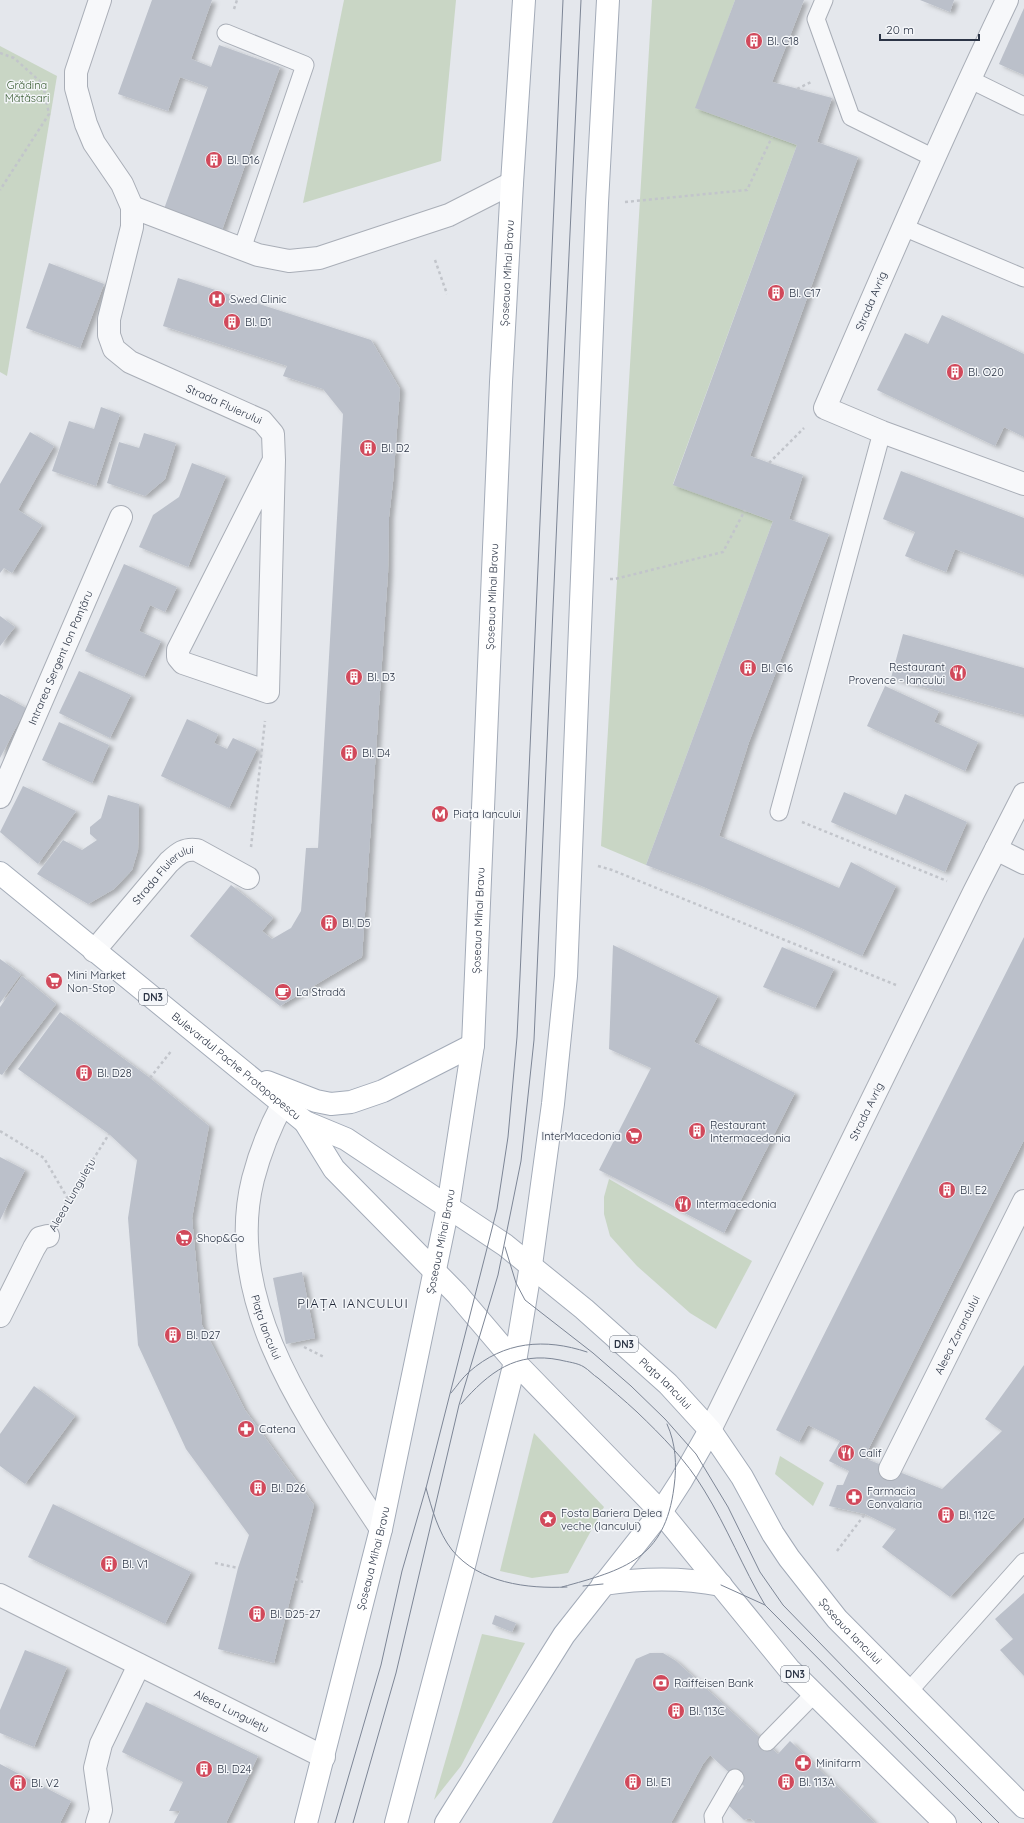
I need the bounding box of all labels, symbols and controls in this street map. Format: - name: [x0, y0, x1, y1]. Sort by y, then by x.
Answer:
- scale bar: [880, 16, 979, 42]
- text: 20 m: [886, 22, 914, 37]
- building icon: Bl. C18: [744, 31, 764, 51]
- place label: Bl. C18: [767, 34, 799, 48]
- park label: Grădina Mătăsari: [5, 78, 49, 105]
- building icon: Bl. D16: [204, 150, 224, 170]
- place label: Bl. D16: [227, 153, 260, 167]
- street label: Șoseaua Mihai Bravu: [497, 219, 517, 327]
- street label: Strada Avrig: [852, 269, 890, 333]
- building icon: Bl. C17: [766, 283, 786, 303]
- place label: Bl. C17: [789, 286, 821, 300]
- hospital icon: Swed Clinic: [207, 289, 227, 309]
- place label: Swed Clinic: [230, 292, 287, 306]
- building icon: Bl. D1: [222, 312, 242, 332]
- place label: Bl. D1: [245, 315, 272, 329]
- building icon: Bl. O20: [945, 362, 965, 382]
- place label: Bl. O20: [968, 365, 1004, 379]
- street label: Strada Fluierului: [184, 381, 265, 427]
- building icon: Bl. D2: [358, 438, 378, 458]
- place label: Bl. D2: [381, 441, 410, 455]
- street label: Șoseaua Mihai Bravu: [483, 543, 501, 650]
- street label: Intrarea Sergent Ion Panțâru: [25, 588, 96, 727]
- building icon: Bl. C16: [738, 658, 758, 678]
- place label: Restaurant Provence - Iancului: [848, 660, 945, 687]
- place label: Bl. C16: [761, 661, 793, 675]
- restaurant icon: Restaurant Provence - Iancului: [948, 663, 968, 683]
- building icon: Bl. D3: [344, 667, 364, 687]
- place label: Bl. D3: [367, 670, 396, 684]
- building icon: Bl. D4: [339, 743, 359, 763]
- place label: Bl. D4: [362, 746, 391, 760]
- metro station icon: Piața Iancului: [430, 804, 450, 824]
- place label: Piața Iancului: [453, 807, 521, 821]
- street label: Strada Fluierului: [129, 842, 194, 907]
- street label: Șoseaua Mihai Bravu: [469, 867, 488, 974]
- building icon: Bl. D5: [319, 913, 339, 933]
- place label: Bl. D5: [342, 916, 371, 930]
- place label: Mini Market Non-Stop: [67, 968, 126, 995]
- supermarket icon: Mini Market Non-Stop: [44, 971, 64, 991]
- cafe icon: La Stradă: [273, 982, 293, 1002]
- place label: La Stradă: [296, 985, 346, 999]
- road number: DN3: [139, 989, 167, 1005]
- street label: Bulevardul Pache Protopopescu: [169, 1009, 304, 1123]
- building icon: Bl. D28: [74, 1063, 94, 1083]
- place label: Bl. D28: [97, 1066, 132, 1080]
- street label: Strada Avrig: [846, 1080, 887, 1143]
- place label: Restaurant Intermacedonia: [710, 1118, 791, 1145]
- building icon: Restaurant Intermacedonia: [687, 1121, 707, 1141]
- supermarket icon: InterMacedonia: [624, 1126, 644, 1146]
- place label: InterMacedonia: [541, 1129, 621, 1143]
- street label: Aleea Lungulețu: [45, 1156, 99, 1234]
- building icon: Bl. E2: [937, 1180, 957, 1200]
- place label: Bl. E2: [960, 1183, 987, 1197]
- street label: Șoseaua Mihai Bravu: [423, 1188, 458, 1295]
- restaurant icon: Intermacedonia: [673, 1194, 693, 1214]
- place label: Intermacedonia: [696, 1197, 777, 1211]
- supermarket icon: Shop&Go: [174, 1228, 194, 1248]
- place label: Shop&Go: [197, 1231, 245, 1245]
- street label: Piața Iancului: [248, 1293, 284, 1362]
- street label: Aleea Zarandului: [931, 1293, 983, 1377]
- district label: PIAȚA IANCULUI: [297, 1295, 409, 1311]
- building icon: Bl. D27: [163, 1325, 183, 1345]
- place label: Bl. D27: [186, 1328, 220, 1342]
- road number: DN3: [610, 1336, 638, 1352]
- street label: Piața Iancului: [636, 1355, 694, 1412]
- pharmacy icon: Catena: [236, 1419, 256, 1439]
- place label: Catena: [259, 1422, 296, 1436]
- restaurant icon: Calif: [836, 1443, 856, 1463]
- place label: Calif: [859, 1446, 882, 1460]
- building icon: Bl. D26: [248, 1478, 268, 1498]
- place label: Bl. D26: [271, 1481, 306, 1495]
- place label: Farmacia Convalaria: [867, 1484, 922, 1511]
- pharmacy icon: Farmacia Convalaria: [844, 1487, 864, 1507]
- street label: Șoseaua Mihai Bravu: [354, 1505, 393, 1612]
- building icon: Bl. 112C: [936, 1505, 956, 1525]
- place label: Fosta Bariera Delea veche (Iancului): [561, 1506, 662, 1533]
- place label: Bl. 112C: [959, 1508, 995, 1522]
- place icon: Fosta Bariera Delea veche (Iancului): [538, 1509, 558, 1529]
- building icon: Bl. V1: [99, 1554, 119, 1574]
- place label: Bl. V1: [122, 1557, 148, 1571]
- street label: Șoseaua Iancului: [816, 1595, 885, 1667]
- building icon: Bl. D25-27: [247, 1604, 267, 1624]
- place label: Bl. D25-27: [270, 1607, 321, 1621]
- road number: DN3: [781, 1666, 809, 1682]
- bank icon: Raiffeisen Bank: [651, 1673, 671, 1693]
- place label: Raiffeisen Bank: [674, 1676, 754, 1690]
- street label: Aleea Lungulețu: [192, 1686, 271, 1735]
- building icon: Bl. 113C: [666, 1701, 686, 1721]
- place label: Bl. 113C: [689, 1704, 725, 1718]
- pharmacy icon: Minifarm: [793, 1753, 813, 1773]
- place label: Minifarm: [816, 1756, 861, 1770]
- building icon: Bl. D24: [194, 1759, 214, 1779]
- place label: Bl. D24: [217, 1762, 251, 1776]
- building icon: Bl. E1: [623, 1772, 643, 1792]
- building icon: Bl. 113A: [776, 1772, 796, 1792]
- building icon: Bl. V2: [8, 1773, 28, 1793]
- place label: Bl. E1: [646, 1775, 671, 1789]
- place label: Bl. 113A: [799, 1775, 835, 1789]
- place label: Bl. V2: [31, 1776, 59, 1790]

